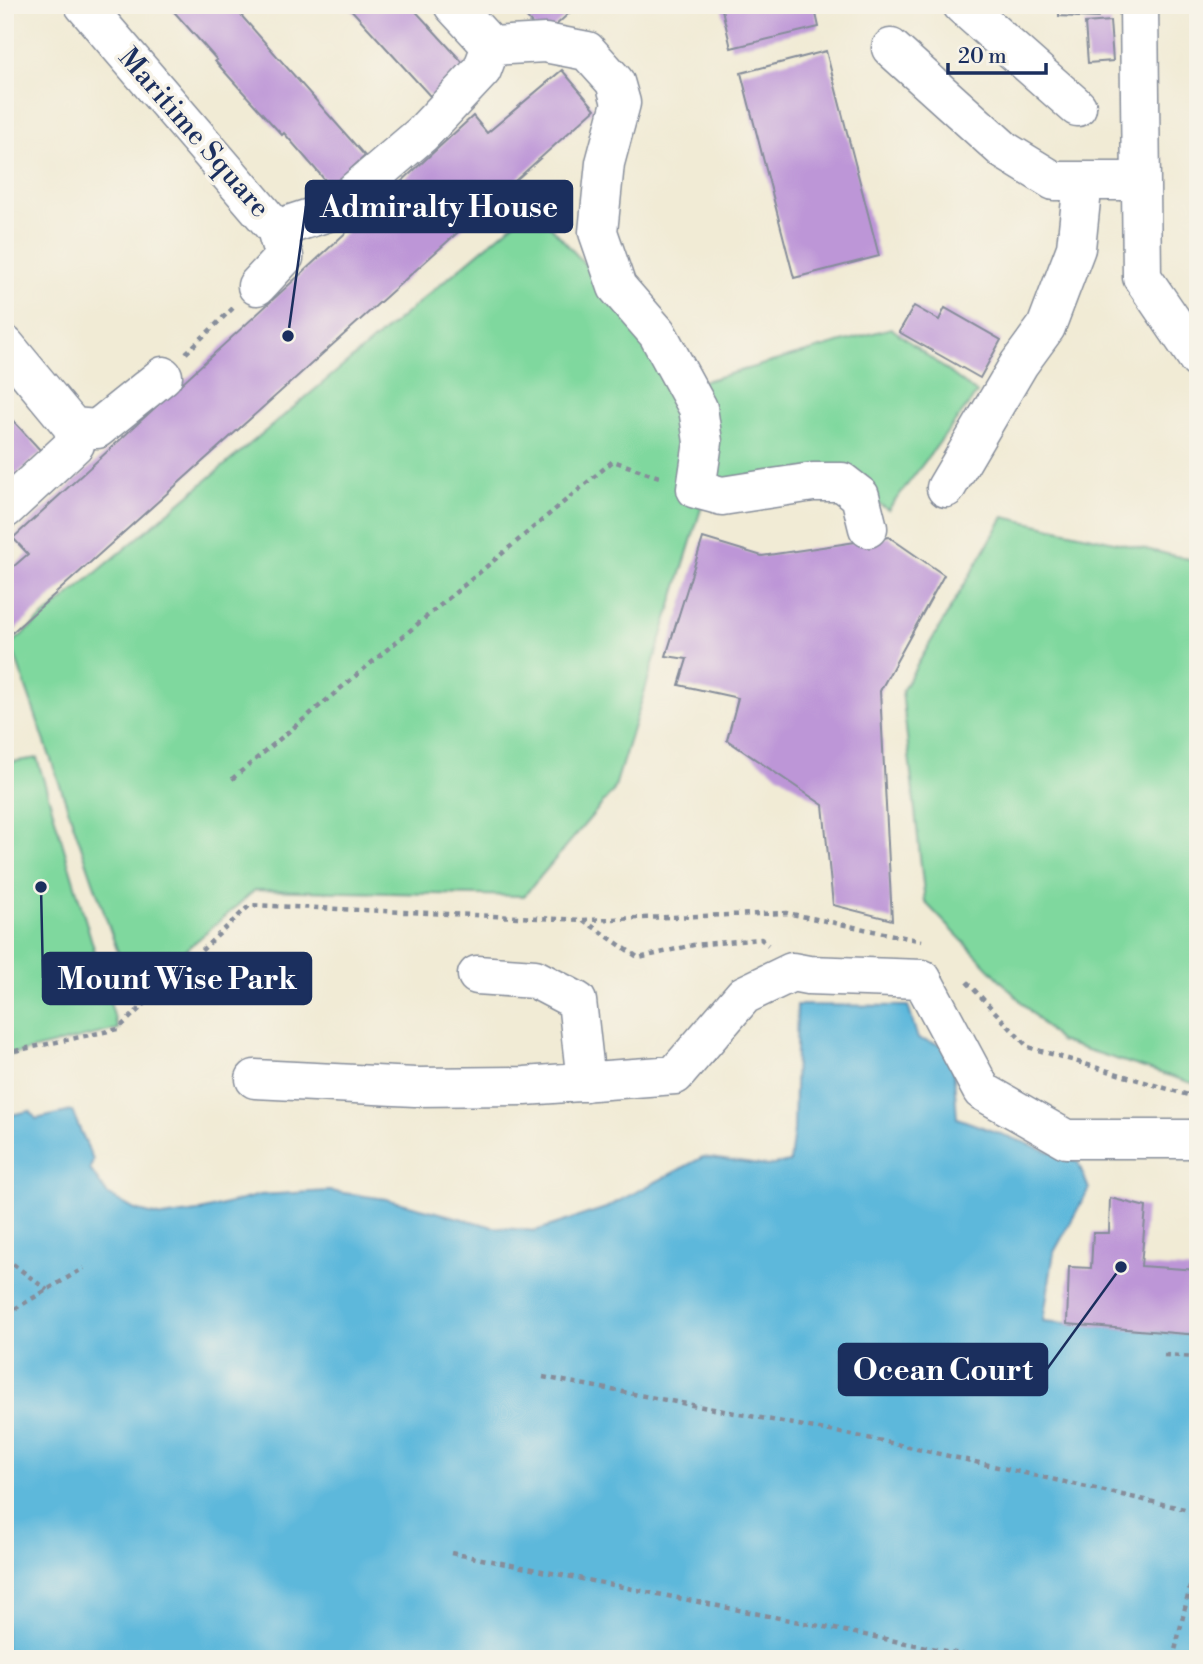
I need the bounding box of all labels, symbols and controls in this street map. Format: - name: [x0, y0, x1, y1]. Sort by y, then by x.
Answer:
- scale bar: [948, 32, 1046, 76]
- street label: Maritime Square: [111, 41, 277, 225]
- text: 20 m: [958, 44, 1007, 70]
- callout: Admiralty House: [306, 181, 572, 232]
- text: Admiralty House: [319, 189, 558, 227]
- callout: Mount Wise Park: [43, 953, 311, 1004]
- text: Mount Wise Park: [57, 961, 297, 999]
- callout: Ocean Court: [839, 1344, 1047, 1395]
- text: Ocean Court: [853, 1352, 1033, 1390]

